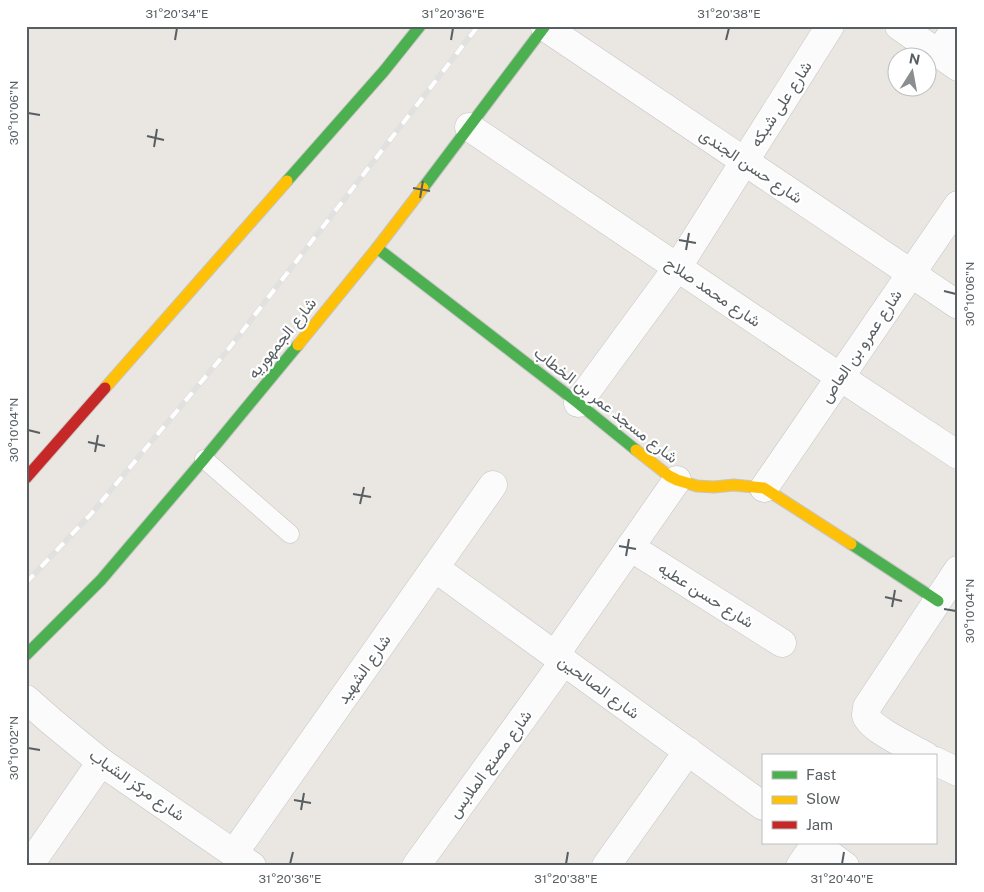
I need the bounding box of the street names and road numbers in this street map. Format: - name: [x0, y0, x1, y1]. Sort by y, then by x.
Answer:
- street label: شارع على شبكه: [746, 58, 817, 152]
- street label: شارع حسن الجندى: [695, 125, 806, 209]
- street label: شارع محمد صلاح: [661, 253, 764, 333]
- street label: شارع عمرو بن العاص: [816, 286, 908, 407]
- street label: شارع الجمهوريه: [244, 294, 322, 383]
- street label: شارع مسجد عمر بن الخطاب: [529, 343, 682, 469]
- street label: شارع حسن عطيه: [654, 558, 757, 634]
- street label: شارع الشهيد: [333, 631, 396, 708]
- street label: شارع الصالحين: [554, 651, 643, 724]
- street label: شارع مصنع الملابس: [444, 706, 537, 823]
- street label: شارع مركز الشباب: [85, 745, 188, 827]

